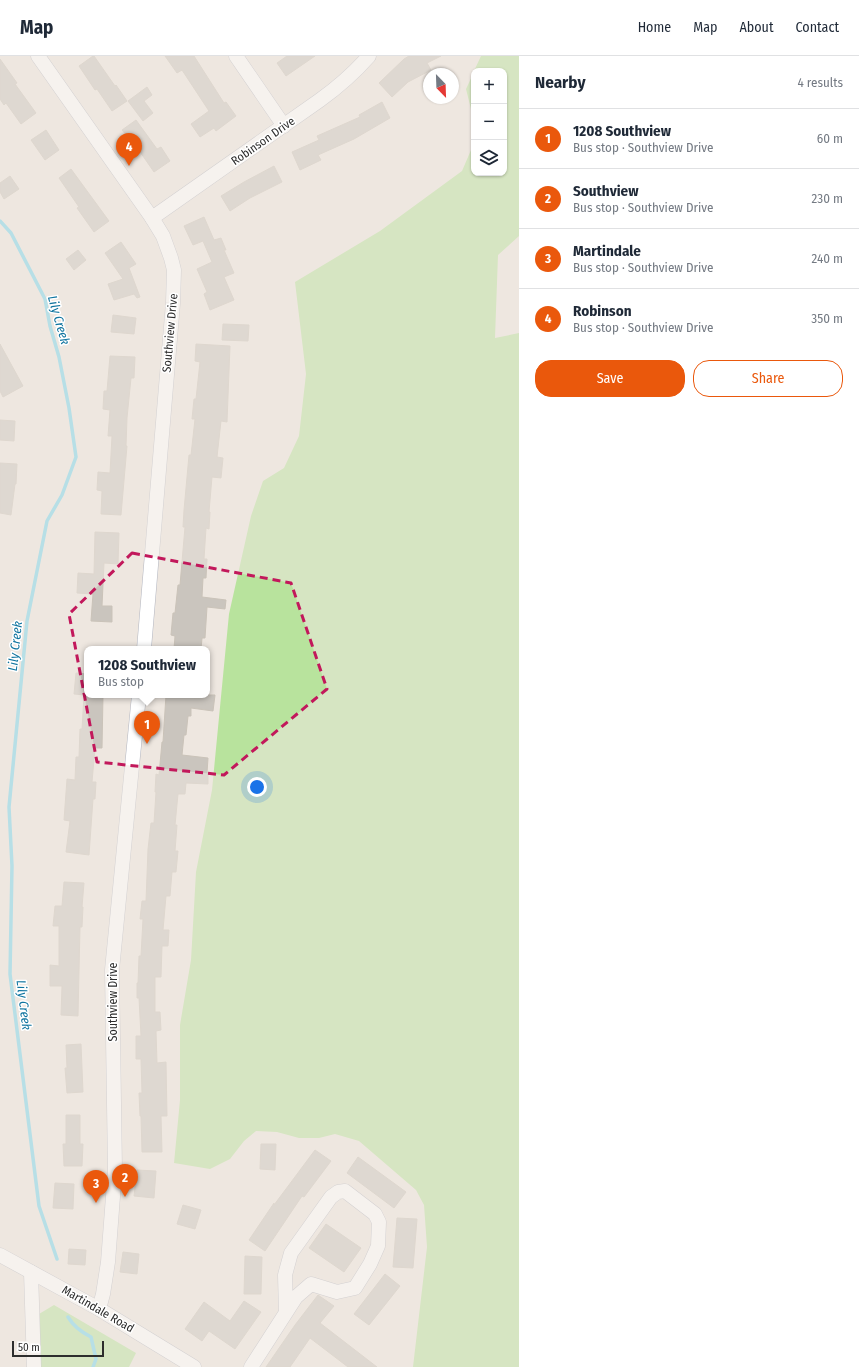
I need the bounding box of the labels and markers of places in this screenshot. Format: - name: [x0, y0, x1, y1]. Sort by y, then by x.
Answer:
- pin: 4: [116, 133, 142, 166]
- pin: 1: [134, 711, 160, 744]
- pin: 2: [112, 1164, 138, 1197]
- pin: 3: [83, 1170, 109, 1203]

